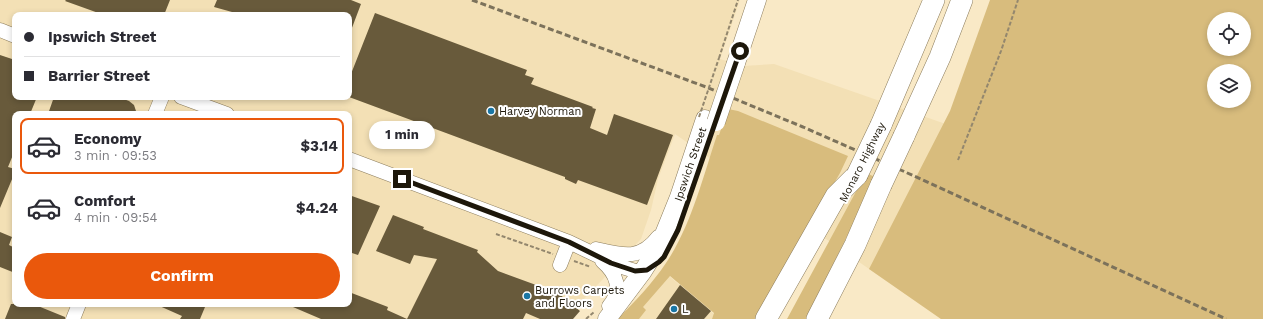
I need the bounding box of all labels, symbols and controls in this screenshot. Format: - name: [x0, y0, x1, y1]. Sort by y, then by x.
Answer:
- map controls: [1207, 12, 1251, 108]
- button: locate: [1207, 12, 1251, 56]
- text: Ipswich Street: [48, 28, 156, 46]
- route start: [731, 42, 749, 60]
- button: layers: [1207, 64, 1251, 108]
- text: Barrier Street: [48, 67, 150, 85]
- place label: Harvey Norman: [499, 105, 581, 118]
- marker: Harvey Norman: [486, 106, 496, 116]
- street label: Monaro Highway: [837, 120, 888, 204]
- callout: 1 min: [369, 121, 435, 149]
- street label: Ipswich Street: [672, 125, 709, 203]
- text: 1 min: [385, 127, 419, 142]
- icon: car: [26, 128, 62, 164]
- text: Economy: [74, 130, 141, 148]
- text: $3.14: [301, 137, 338, 155]
- text: 3 min · 09:53: [74, 148, 157, 163]
- route end: [393, 170, 411, 188]
- icon: car: [26, 190, 62, 226]
- text: Comfort: [74, 192, 135, 210]
- text: $4.24: [296, 199, 338, 217]
- text: 4 min · 09:54: [74, 210, 158, 225]
- button: Confirm: [24, 253, 340, 299]
- place label: Burrows Carpets and Floors: [535, 284, 625, 310]
- marker: Burrows Carpets and Floors: [522, 291, 532, 301]
- place label: L: [682, 303, 689, 316]
- marker: L: [669, 304, 679, 314]

